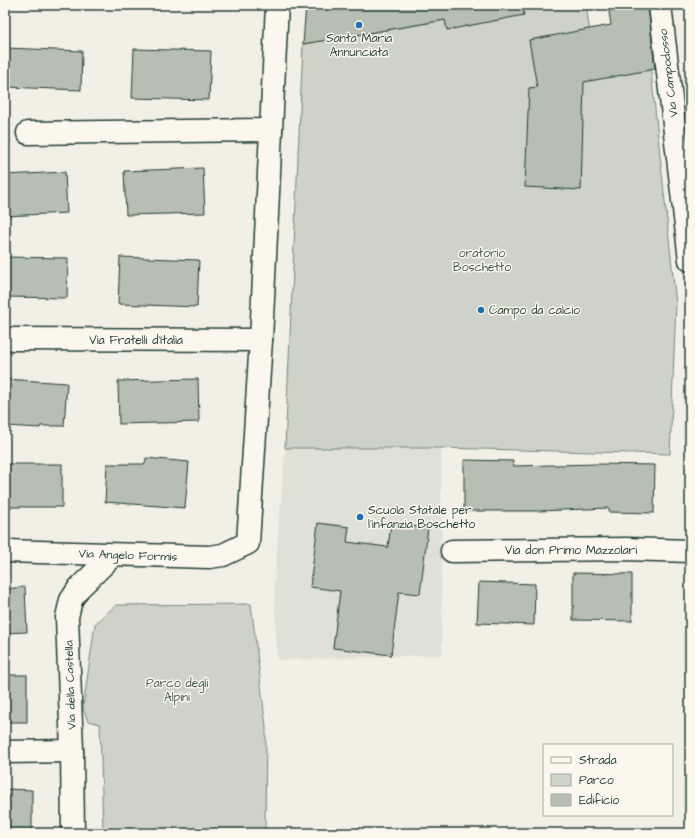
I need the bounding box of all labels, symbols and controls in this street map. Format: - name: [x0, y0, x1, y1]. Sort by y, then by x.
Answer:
- marker: Santa Maria Annunciata: [354, 20, 364, 30]
- street label: Via Campodosso: [655, 27, 682, 118]
- place label: Santa Maria Annunciata: [326, 30, 392, 61]
- park label: oratorio Boschetto: [453, 245, 511, 276]
- place label: Campo da calcio: [489, 302, 580, 319]
- marker: Campo da calcio: [476, 305, 486, 315]
- street label: Via Fratelli d'Italia: [89, 332, 183, 349]
- place label: Scuola Statale per l'infanzia Boschetto: [368, 502, 476, 533]
- marker: Scuola Statale per l'infanzia Boschetto: [355, 512, 365, 522]
- street label: Via don Primo Mazzolari: [505, 542, 637, 559]
- street label: Via Angelo Formis: [78, 545, 178, 567]
- street label: Via della Castella: [60, 640, 81, 730]
- park label: Parco degli Alpini: [146, 675, 208, 706]
- legend: [543, 744, 673, 816]
- text: Strada: [579, 752, 617, 769]
- text: Parco: [579, 772, 614, 789]
- text: Edificio: [579, 792, 619, 809]

